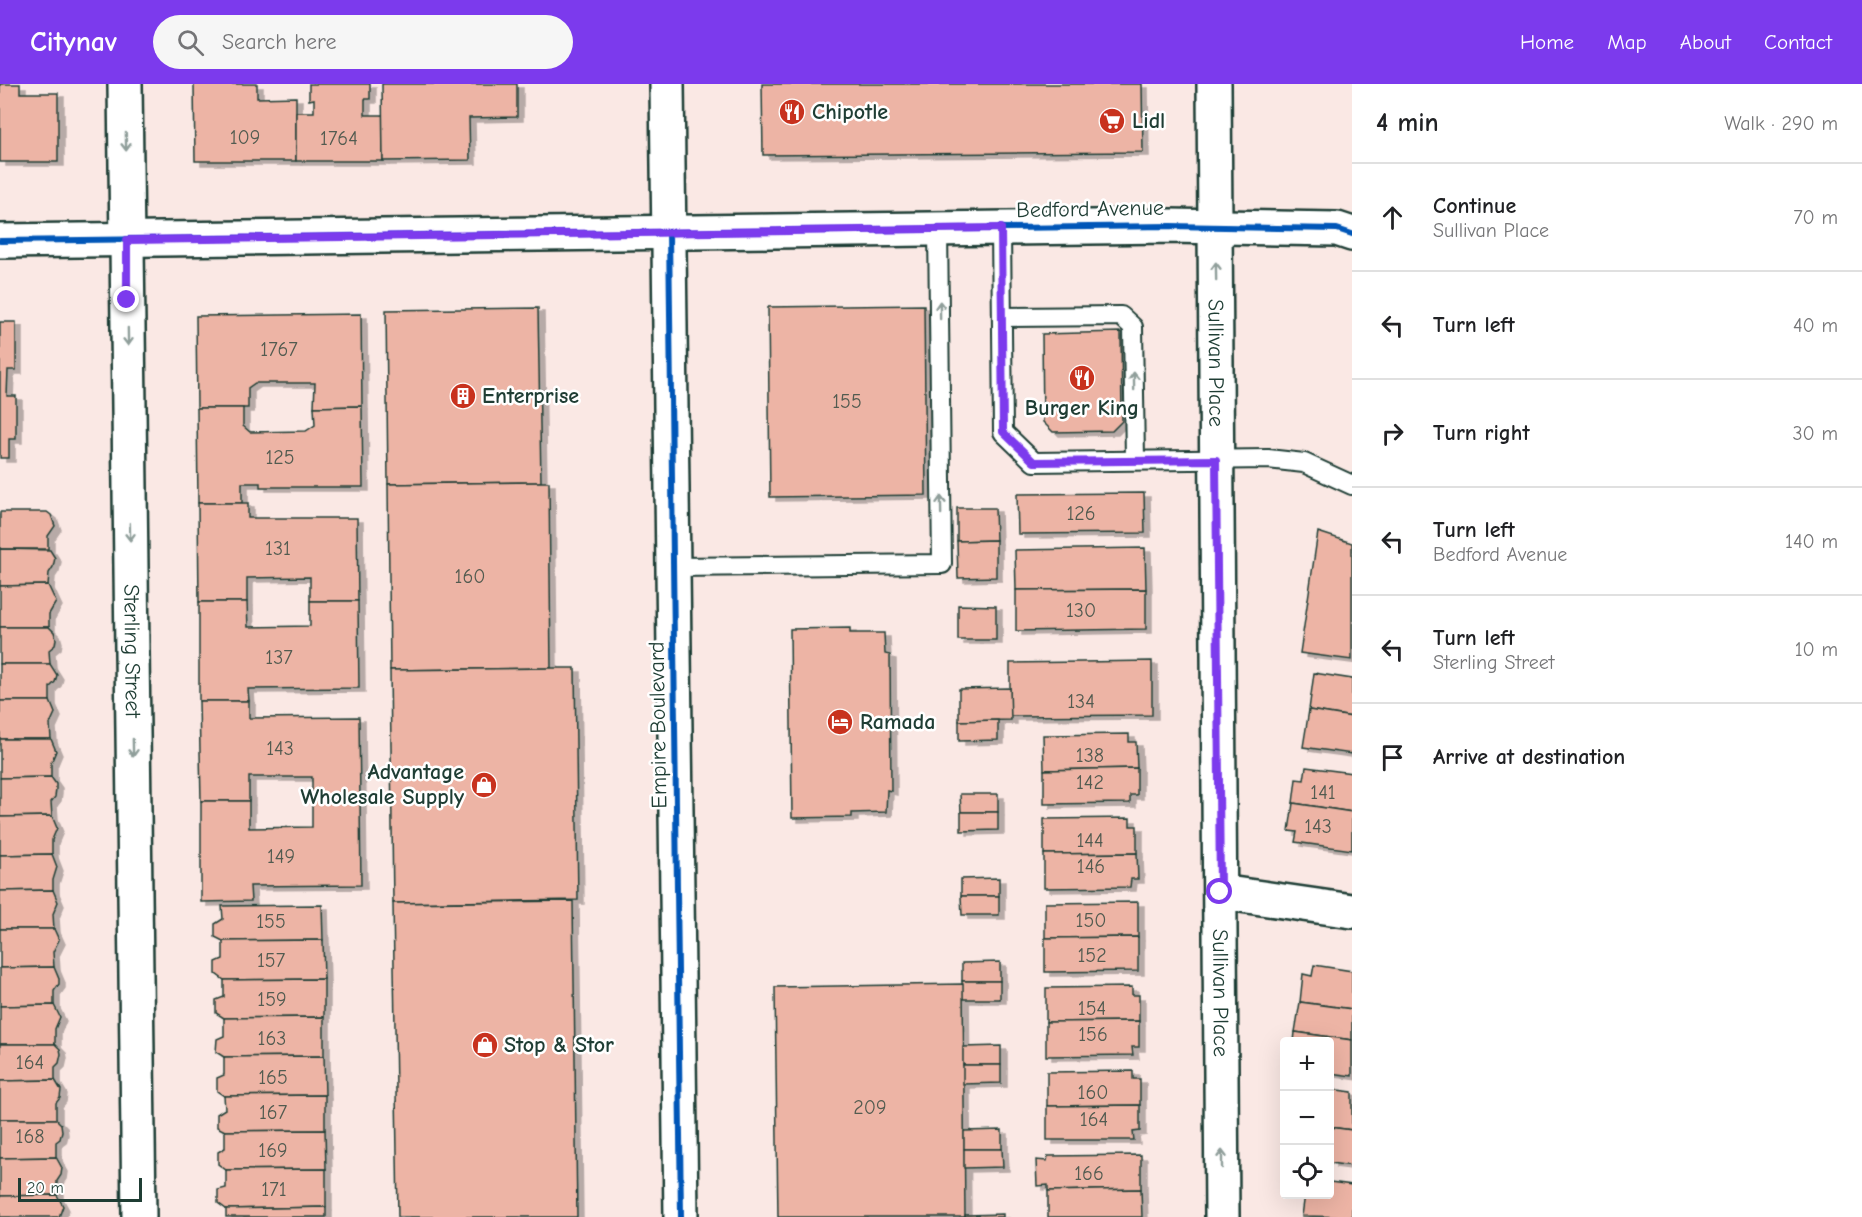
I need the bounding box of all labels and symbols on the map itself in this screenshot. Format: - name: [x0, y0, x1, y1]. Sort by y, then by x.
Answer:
- restaurant icon: Chipotle: [777, 97, 807, 127]
- place label: Chipotle: [812, 99, 888, 125]
- supermarket icon: Lidl: [1097, 106, 1127, 136]
- place label: Lidl: [1132, 108, 1165, 134]
- house number: 109: [230, 126, 260, 149]
- house number: 1764: [320, 127, 358, 150]
- one-way arrow: [120, 132, 131, 152]
- street label: Bedford Avenue: [1016, 195, 1164, 223]
- one-way arrow: [1210, 261, 1222, 281]
- route end: [113, 286, 139, 312]
- street label: Sullivan Place: [1203, 299, 1229, 427]
- one-way arrow: [934, 301, 946, 321]
- one-way arrow: [122, 327, 134, 347]
- house number: 1767: [260, 338, 298, 361]
- restaurant icon: Burger King: [1067, 363, 1097, 393]
- one-way arrow: [1128, 371, 1139, 391]
- building icon: Enterprise: [448, 381, 478, 411]
- place label: Enterprise: [482, 383, 579, 409]
- house number: 155: [832, 390, 862, 413]
- place label: Burger King: [1025, 395, 1139, 421]
- house number: 125: [265, 446, 295, 469]
- one-way arrow: [936, 496, 947, 516]
- house number: 126: [1066, 502, 1096, 525]
- one-way arrow: [124, 522, 136, 542]
- house number: 131: [265, 537, 291, 560]
- house number: 160: [455, 565, 485, 588]
- street label: Sterling Street: [118, 584, 146, 719]
- house number: 130: [1066, 599, 1096, 622]
- street label: Empire Boulevard: [644, 641, 672, 809]
- house number: 137: [265, 646, 293, 669]
- house number: 134: [1067, 690, 1095, 713]
- hotel icon: Ramada: [825, 707, 855, 737]
- place label: Ramada: [860, 709, 935, 735]
- house number: 143: [266, 737, 294, 760]
- one-way arrow: [127, 738, 139, 758]
- house number: 138: [1076, 744, 1104, 767]
- place label: Advantage Wholesale Supply: [300, 759, 465, 810]
- shop icon: Advantage Wholesale Supply: [469, 770, 499, 800]
- house number: 142: [1076, 771, 1104, 794]
- house number: 141: [1310, 781, 1336, 804]
- house number: 143: [1304, 815, 1332, 838]
- house number: 144: [1076, 829, 1104, 852]
- house number: 149: [267, 845, 295, 868]
- house number: 146: [1077, 855, 1105, 878]
- route start: [1206, 878, 1232, 904]
- house number: 150: [1076, 909, 1106, 932]
- house number: 155: [256, 910, 286, 933]
- street label: Sullivan Place: [1207, 929, 1234, 1057]
- house number: 152: [1077, 944, 1107, 967]
- house number: 157: [257, 949, 286, 972]
- house number: 159: [257, 988, 287, 1011]
- house number: 154: [1078, 997, 1106, 1020]
- house number: 156: [1078, 1023, 1108, 1046]
- house number: 163: [258, 1027, 286, 1050]
- shop icon: Stop & Stor: [470, 1030, 500, 1060]
- place label: Stop & Stor: [504, 1032, 614, 1058]
- house number: 164: [16, 1051, 44, 1074]
- house number: 165: [258, 1066, 288, 1089]
- house number: 160: [1078, 1081, 1108, 1104]
- house number: 209: [853, 1096, 887, 1119]
- house number: 167: [259, 1101, 288, 1124]
- house number: 164: [1080, 1108, 1108, 1131]
- house number: 168: [15, 1125, 45, 1148]
- house number: 169: [258, 1139, 288, 1162]
- one-way arrow: [1216, 1149, 1227, 1169]
- house number: 166: [1074, 1162, 1104, 1185]
- scale bar: [18, 1175, 142, 1202]
- house number: 171: [261, 1178, 287, 1201]

